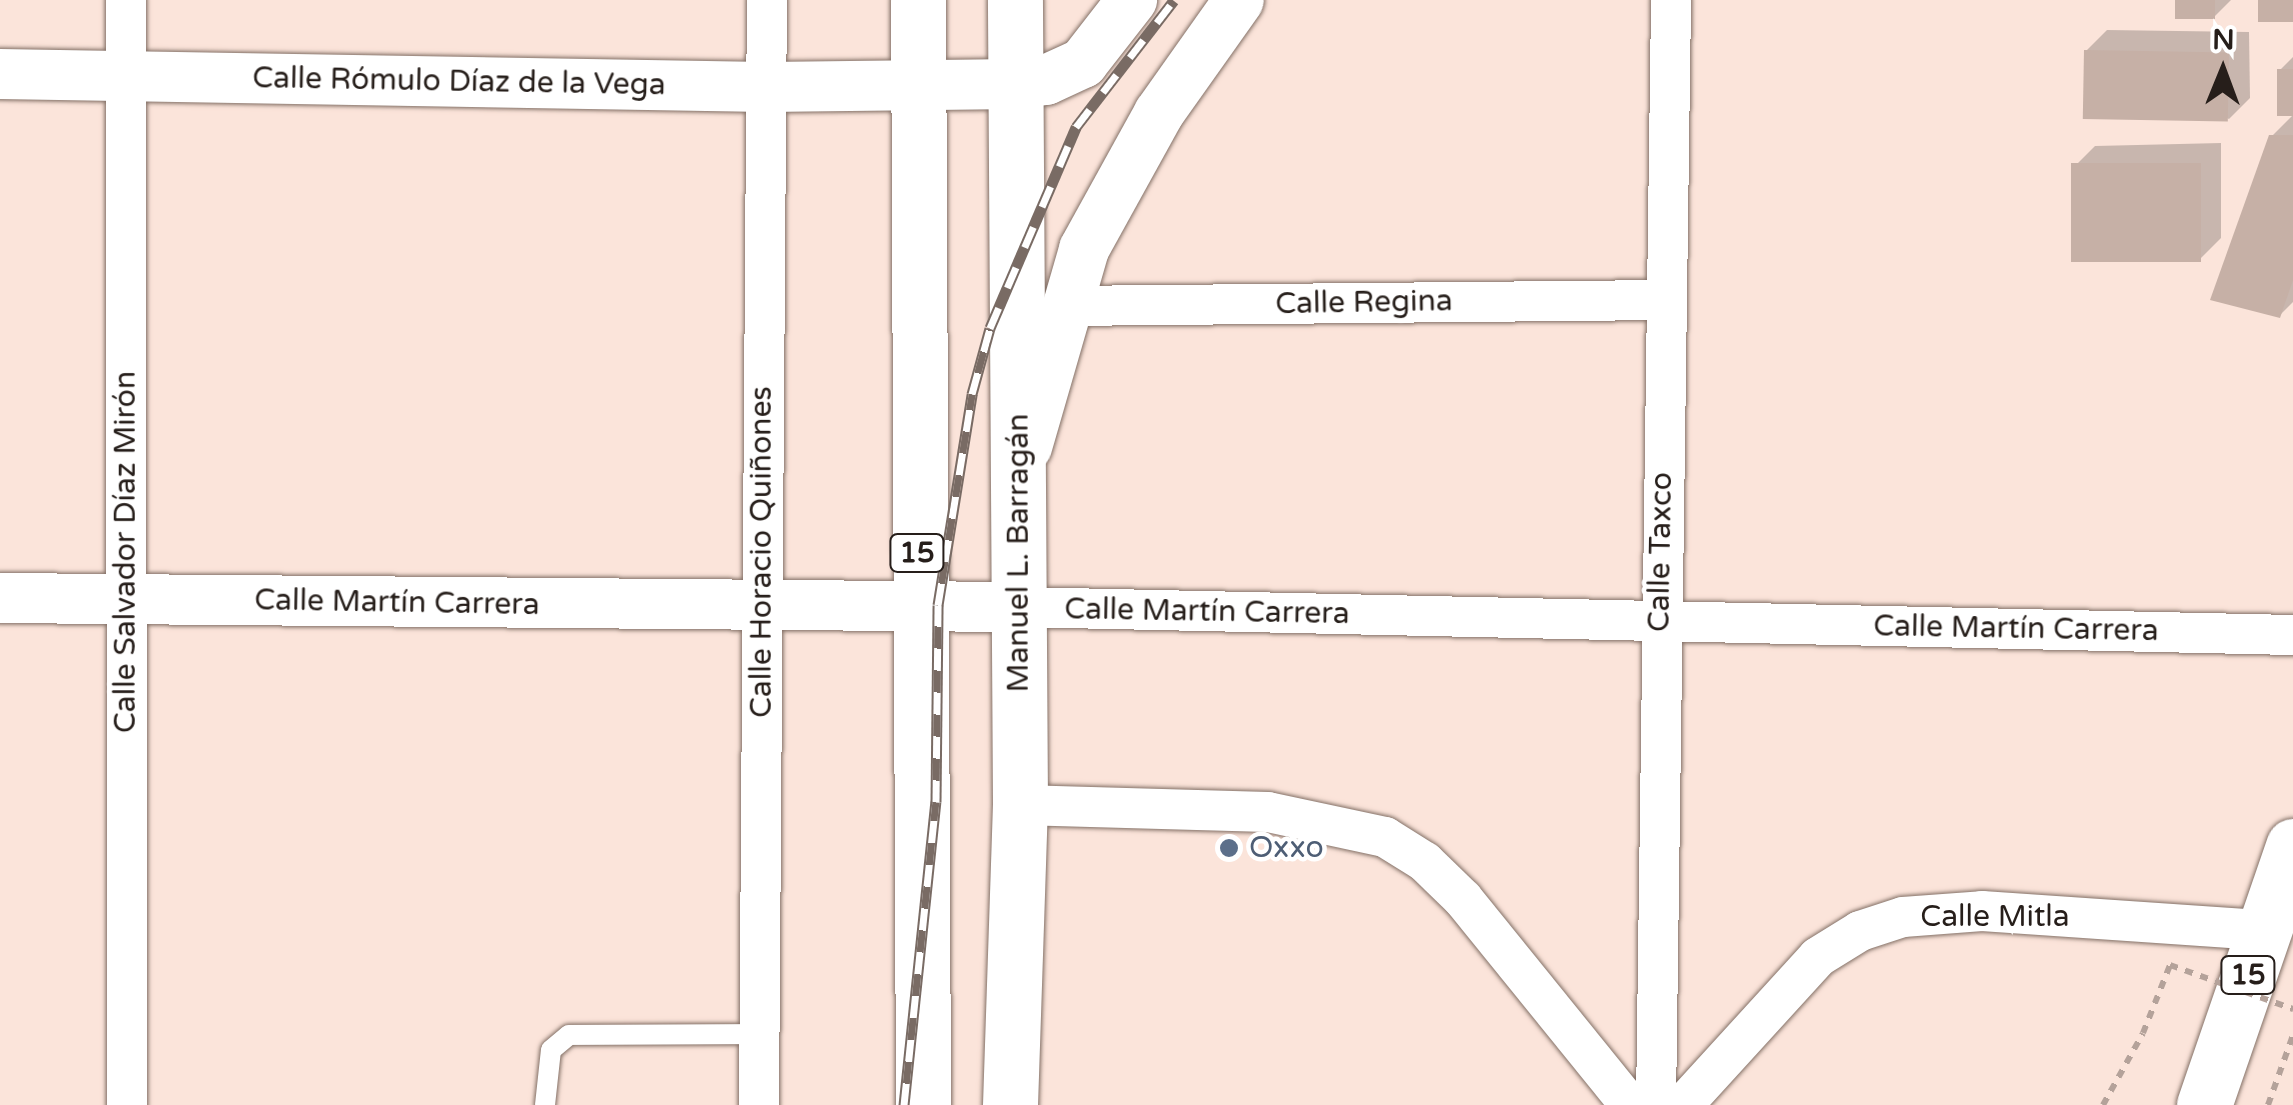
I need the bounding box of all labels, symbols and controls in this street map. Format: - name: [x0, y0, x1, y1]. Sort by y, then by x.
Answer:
- north arrow: [2173, 20, 2273, 120]
- text: N: [2212, 23, 2235, 57]
- street label: Calle Rómulo Díaz de la Vega: [252, 60, 666, 104]
- street label: Calle Regina: [1275, 283, 1453, 323]
- street label: Calle Salvador Díaz Mirón: [108, 371, 144, 733]
- street label: Calle Horacio Quiñones: [744, 386, 780, 718]
- street label: Manuel L. Barragán: [1001, 414, 1037, 692]
- street label: Calle Taxco: [1642, 472, 1680, 632]
- road number: 15: [887, 530, 947, 576]
- street label: Calle Martín Carrera: [254, 583, 540, 623]
- street label: Calle Martín Carrera: [1064, 592, 1350, 632]
- street label: Calle Martín Carrera: [1873, 609, 2159, 649]
- place label: Oxxo: [1249, 830, 1324, 866]
- marker: Oxxo: [1218, 837, 1240, 859]
- street label: Calle Mitla: [1920, 899, 2070, 935]
- road number: 15: [2218, 952, 2278, 998]

